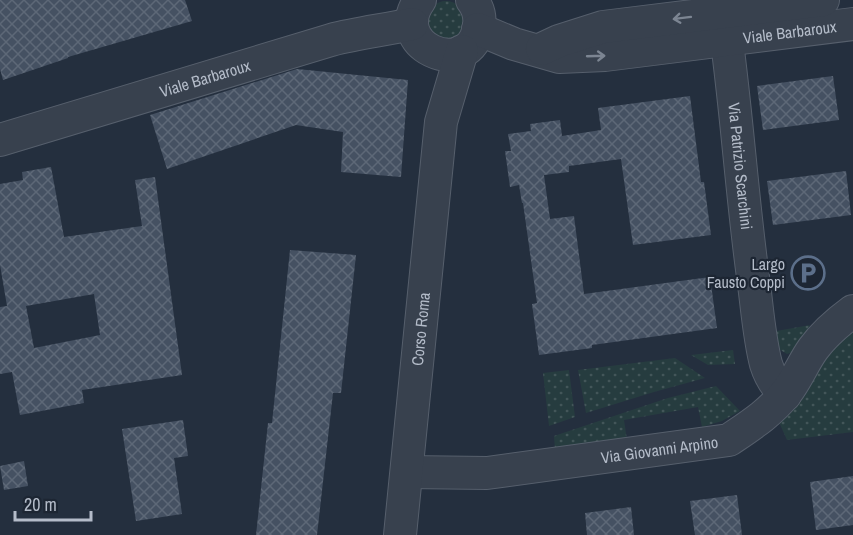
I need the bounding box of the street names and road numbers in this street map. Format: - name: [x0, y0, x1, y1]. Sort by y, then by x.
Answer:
- street label: Viale Barbaroux: [742, 15, 838, 49]
- street label: Viale Barbaroux: [157, 54, 253, 102]
- street label: Via Patrizio Scarchini: [723, 101, 758, 231]
- street label: Corso Roma: [406, 291, 435, 367]
- street label: Via Giovanni Arpino: [599, 431, 719, 468]

